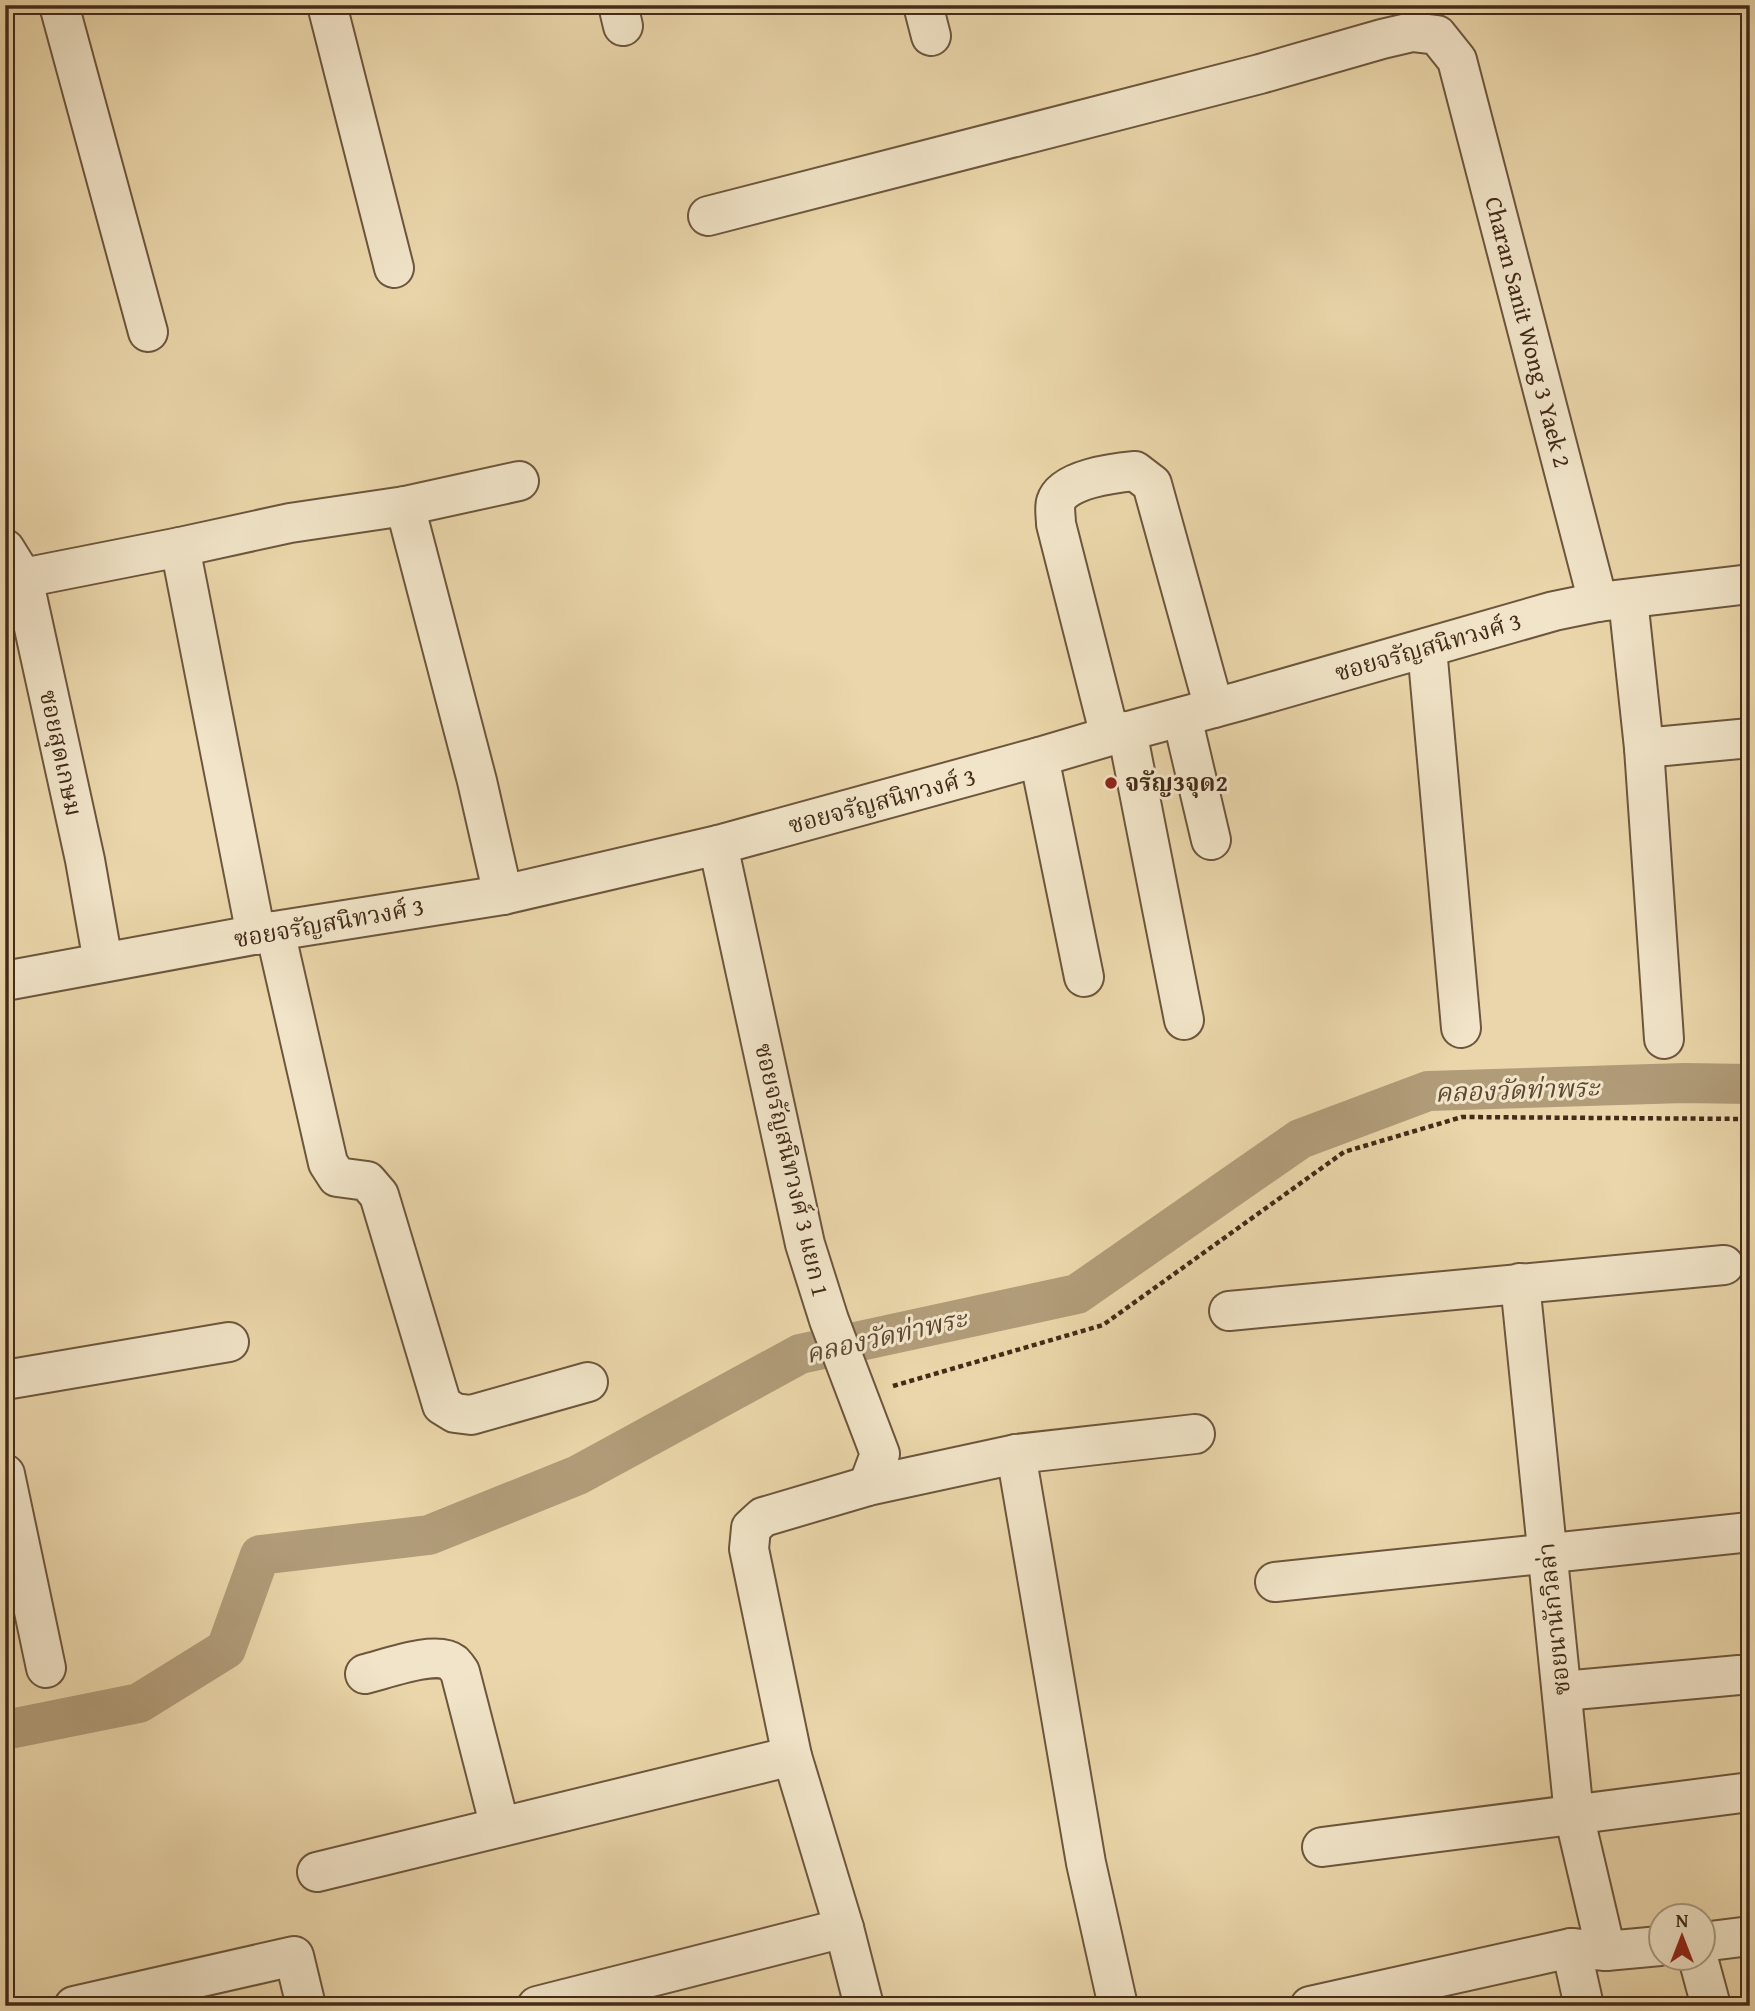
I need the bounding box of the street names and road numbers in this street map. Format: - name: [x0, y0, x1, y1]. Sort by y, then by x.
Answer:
- street label: Charan Sanit Wong 3 Yaek 2: [1476, 193, 1580, 471]
- street label: ซอยจรัญสนิทวงศ์ 3: [1330, 603, 1525, 690]
- street label: ซอยสุดเกษม: [31, 687, 92, 819]
- street label: ซอยจรัญสนิทวงศ์ 3: [784, 759, 979, 842]
- street label: ซอยจรัญสนิทวงศ์ 3: [231, 889, 427, 956]
- street label: ซอยจรัญสนิทวงศ์ 3 แยก 1: [746, 1040, 839, 1300]
- street label: ซอยนานักวิลล่า: [1528, 1541, 1579, 1697]

